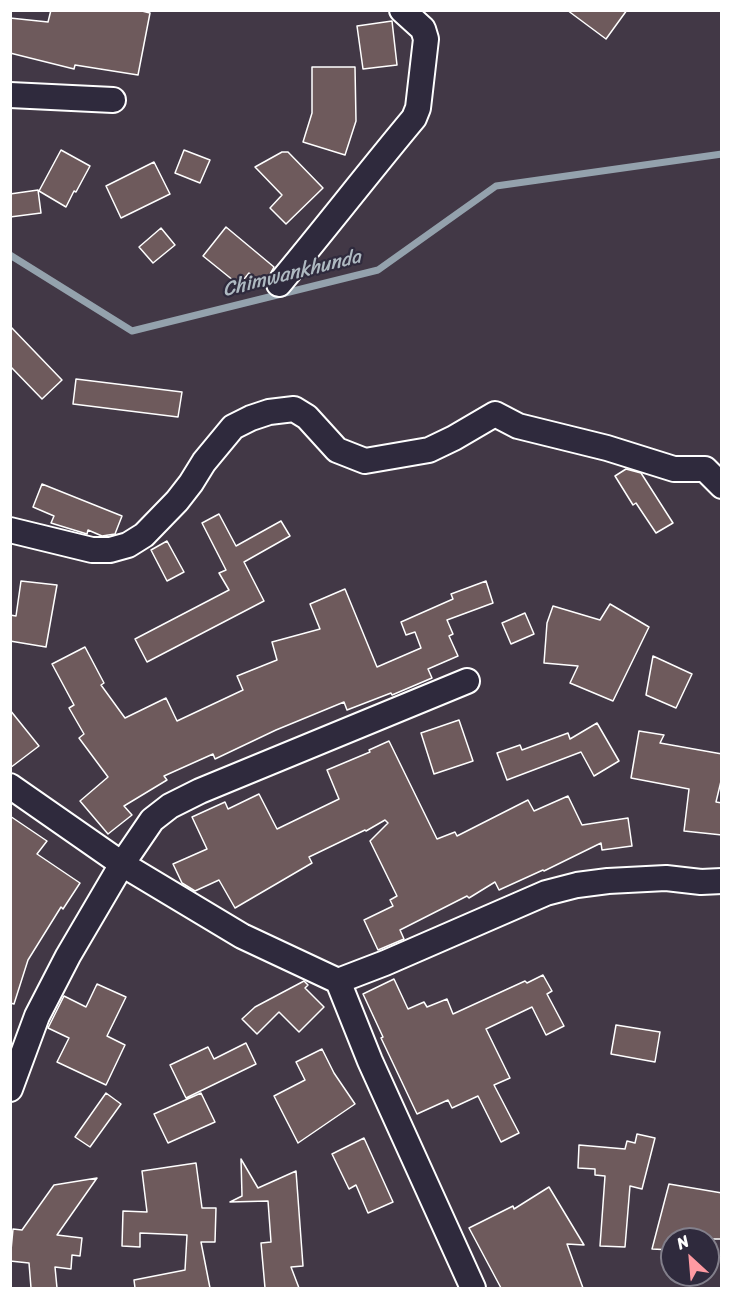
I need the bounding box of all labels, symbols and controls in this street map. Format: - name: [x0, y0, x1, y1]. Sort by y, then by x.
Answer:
- water label: Chimwankhunda: [220, 245, 364, 303]
- north arrow: [660, 1227, 720, 1287]
- text: N: [671, 1227, 694, 1258]

